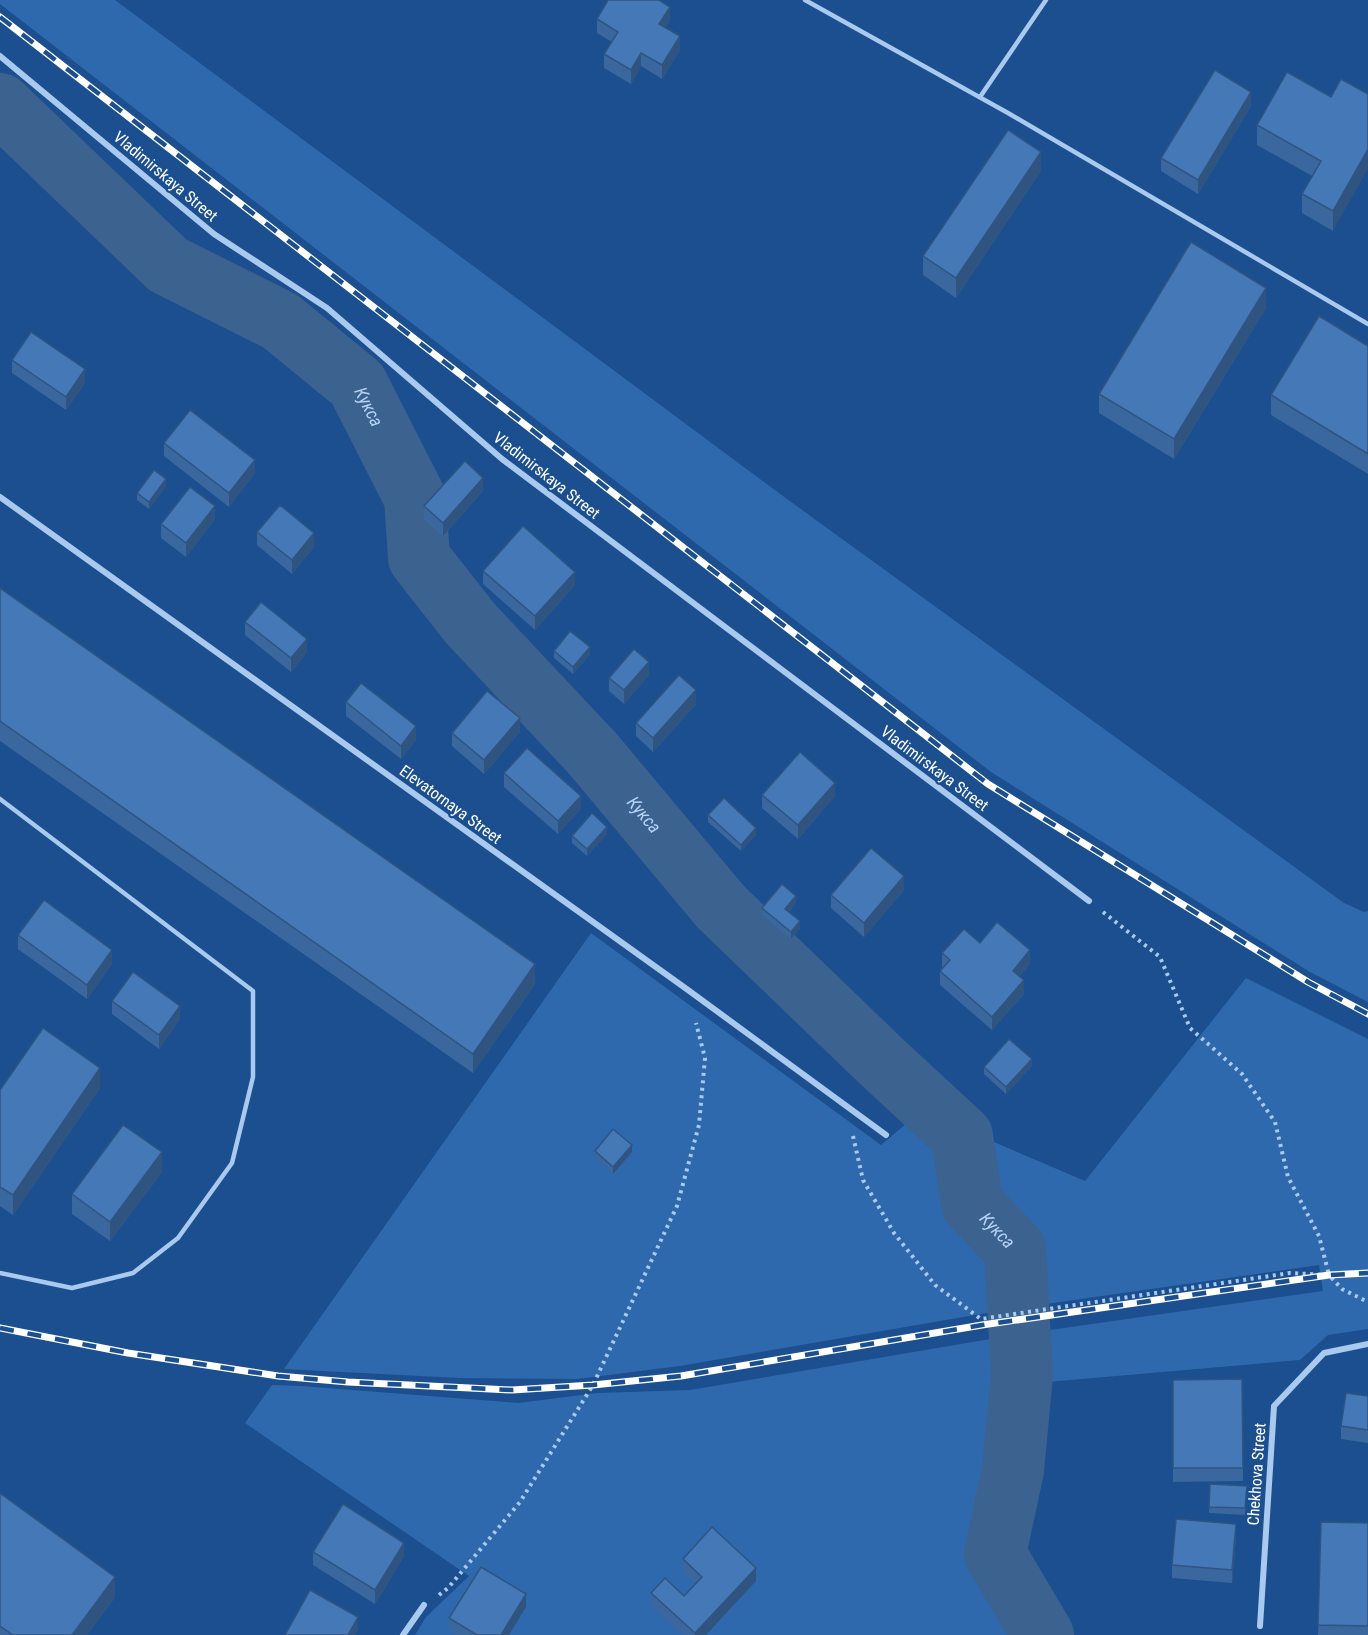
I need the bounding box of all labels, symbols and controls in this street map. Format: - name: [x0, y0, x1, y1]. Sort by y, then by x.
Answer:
- street label: Vladimirskaya Street: [110, 127, 222, 226]
- water label: Кукса: [350, 383, 388, 430]
- street label: Vladimirskaya Street: [490, 428, 604, 523]
- street label: Vladimirskaya Street: [877, 722, 993, 815]
- street label: Elevatornaya Street: [396, 761, 506, 848]
- water label: Кукса: [623, 792, 666, 837]
- water label: Кукса: [976, 1208, 1020, 1252]
- street label: Chekhova Street: [1243, 1422, 1270, 1526]

